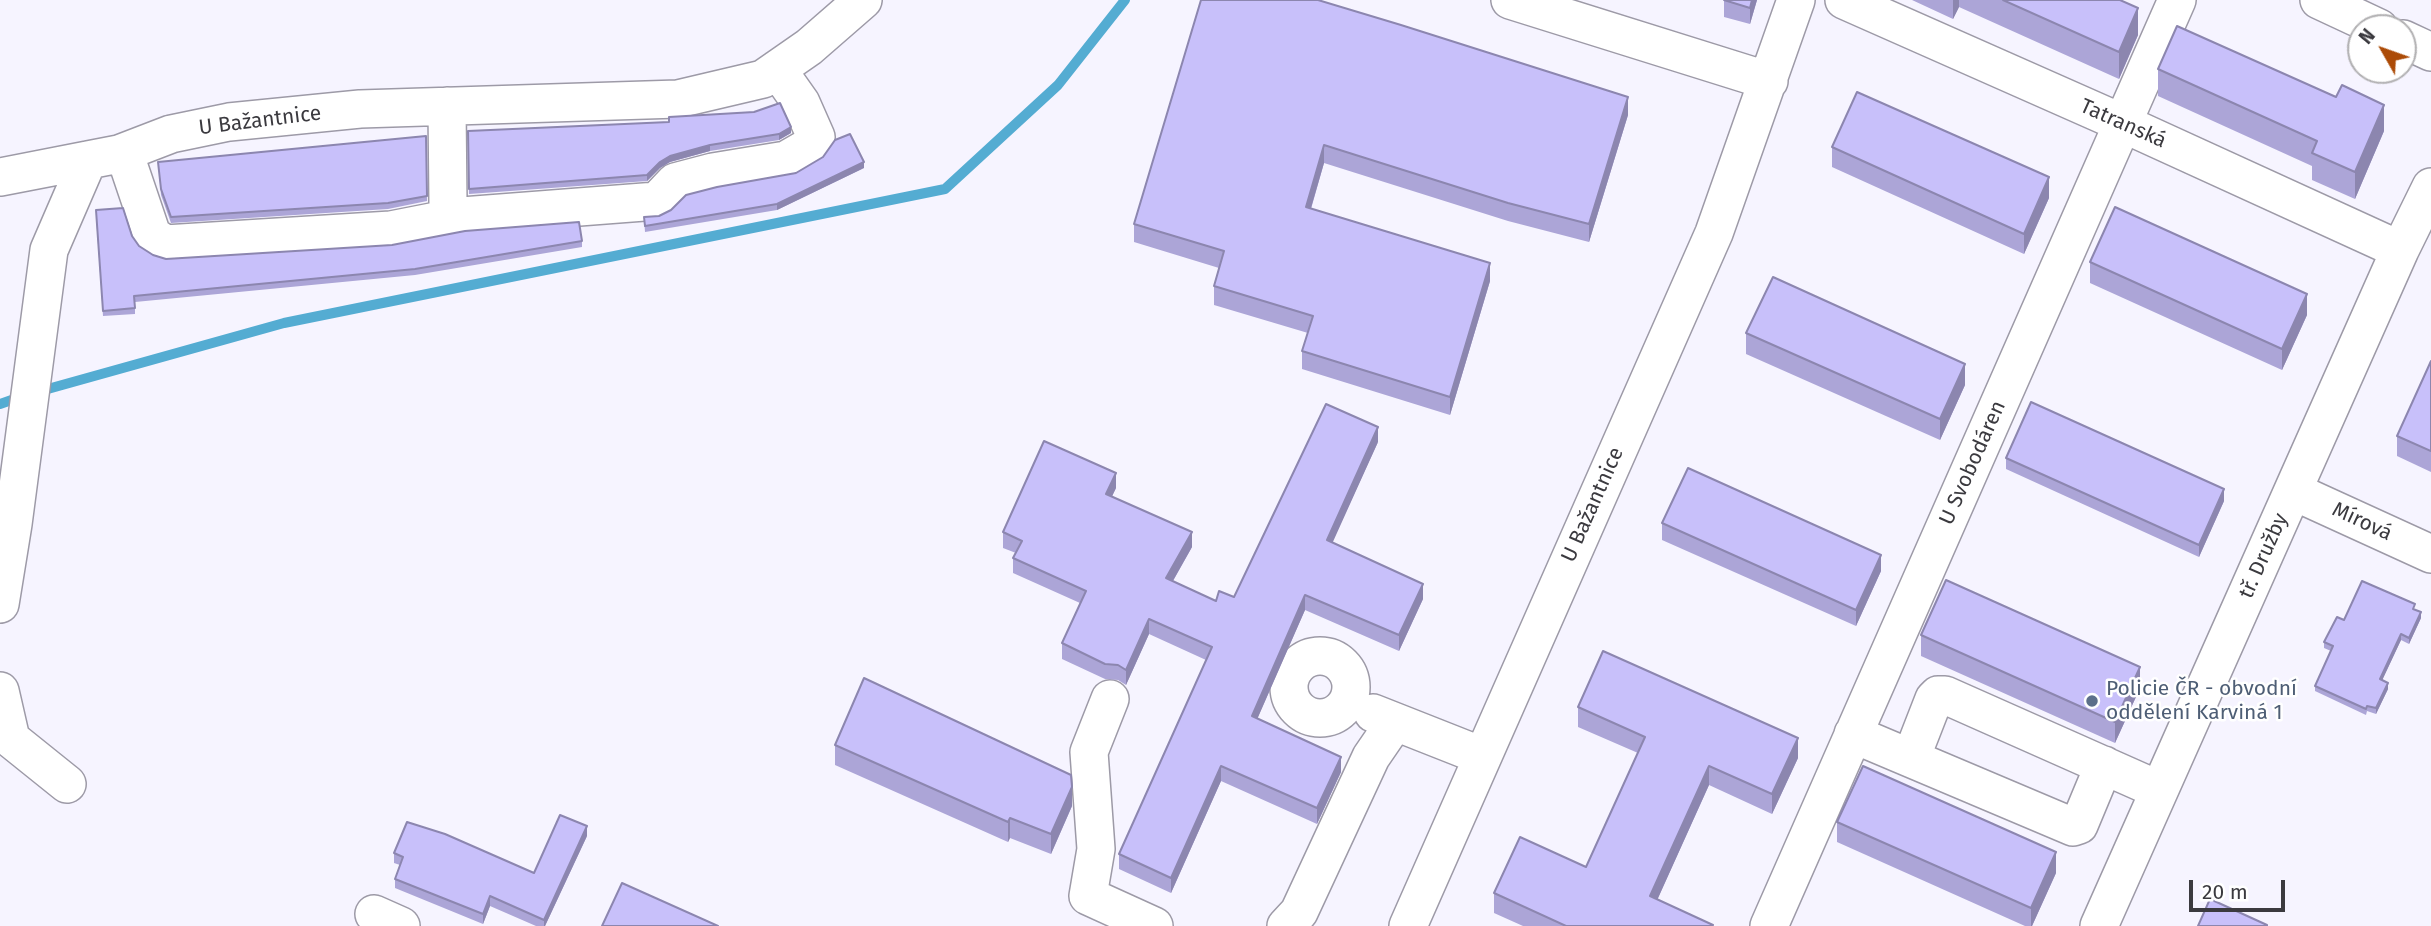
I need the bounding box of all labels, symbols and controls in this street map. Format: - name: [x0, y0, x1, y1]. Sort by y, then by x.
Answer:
- north arrow: [2347, 14, 2417, 84]
- text: N: [2354, 24, 2380, 49]
- street label: Tatranská: [2076, 94, 2170, 154]
- street label: U Bažantnice: [197, 101, 323, 141]
- street label: U Svobodáren: [1934, 397, 2012, 529]
- street label: U Bažantnice: [1556, 444, 1630, 566]
- street label: Mírová: [2328, 497, 2396, 547]
- street label: tř. Družby: [2234, 510, 2294, 602]
- place label: Policie ČR - obvodní oddělení Karviná 1: [2106, 676, 2297, 726]
- marker: Policie ČR - obvodní oddělení Karviná 1: [2084, 693, 2100, 709]
- scale bar: [2193, 866, 2289, 910]
- text: 20 m: [2202, 879, 2248, 905]

